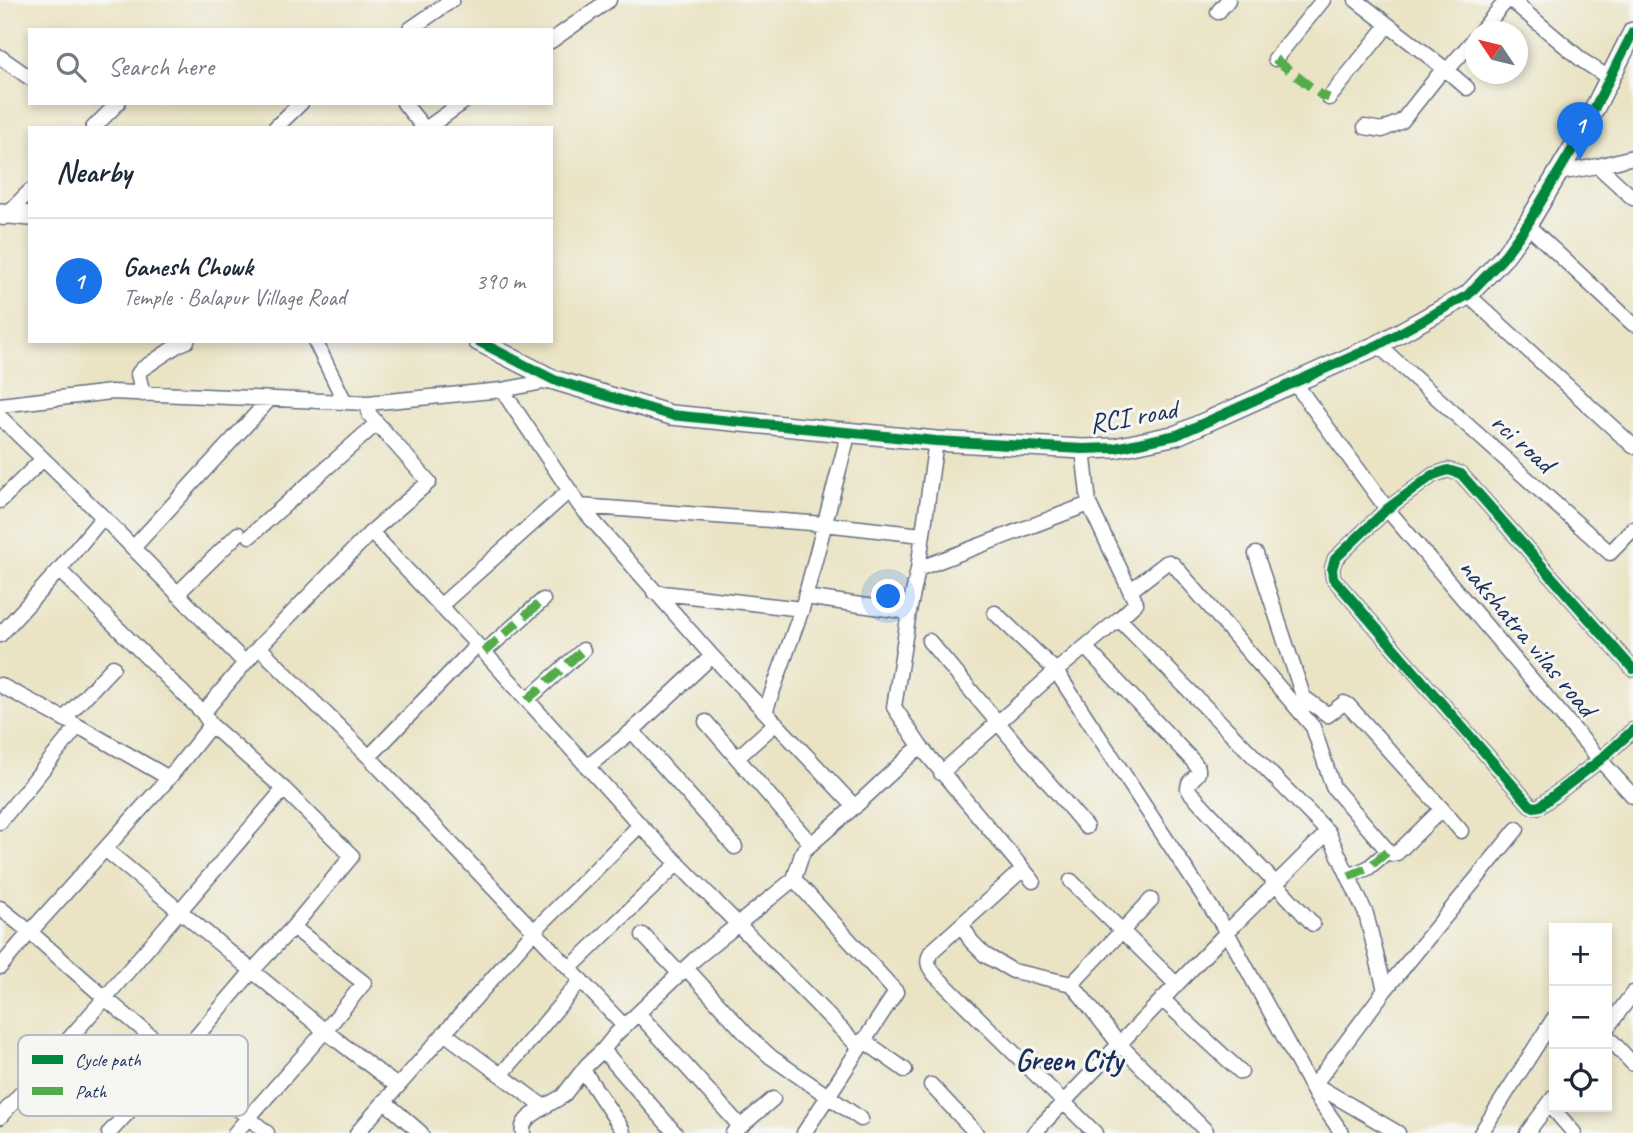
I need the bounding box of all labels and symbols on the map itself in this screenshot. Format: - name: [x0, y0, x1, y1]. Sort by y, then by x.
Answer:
- north arrow: [1465, 21, 1528, 84]
- pin: 1: [1557, 102, 1603, 160]
- street label: RCI road: [1086, 390, 1184, 441]
- street label: rci road: [1484, 404, 1565, 483]
- street label: nakshatra vilas road: [1451, 550, 1607, 727]
- your location: [871, 579, 905, 613]
- legend: [18, 1035, 248, 1116]
- district label: Green City: [1015, 1041, 1125, 1079]
- text: Cycle path: [75, 1048, 141, 1072]
- text: Path: [75, 1080, 108, 1104]

